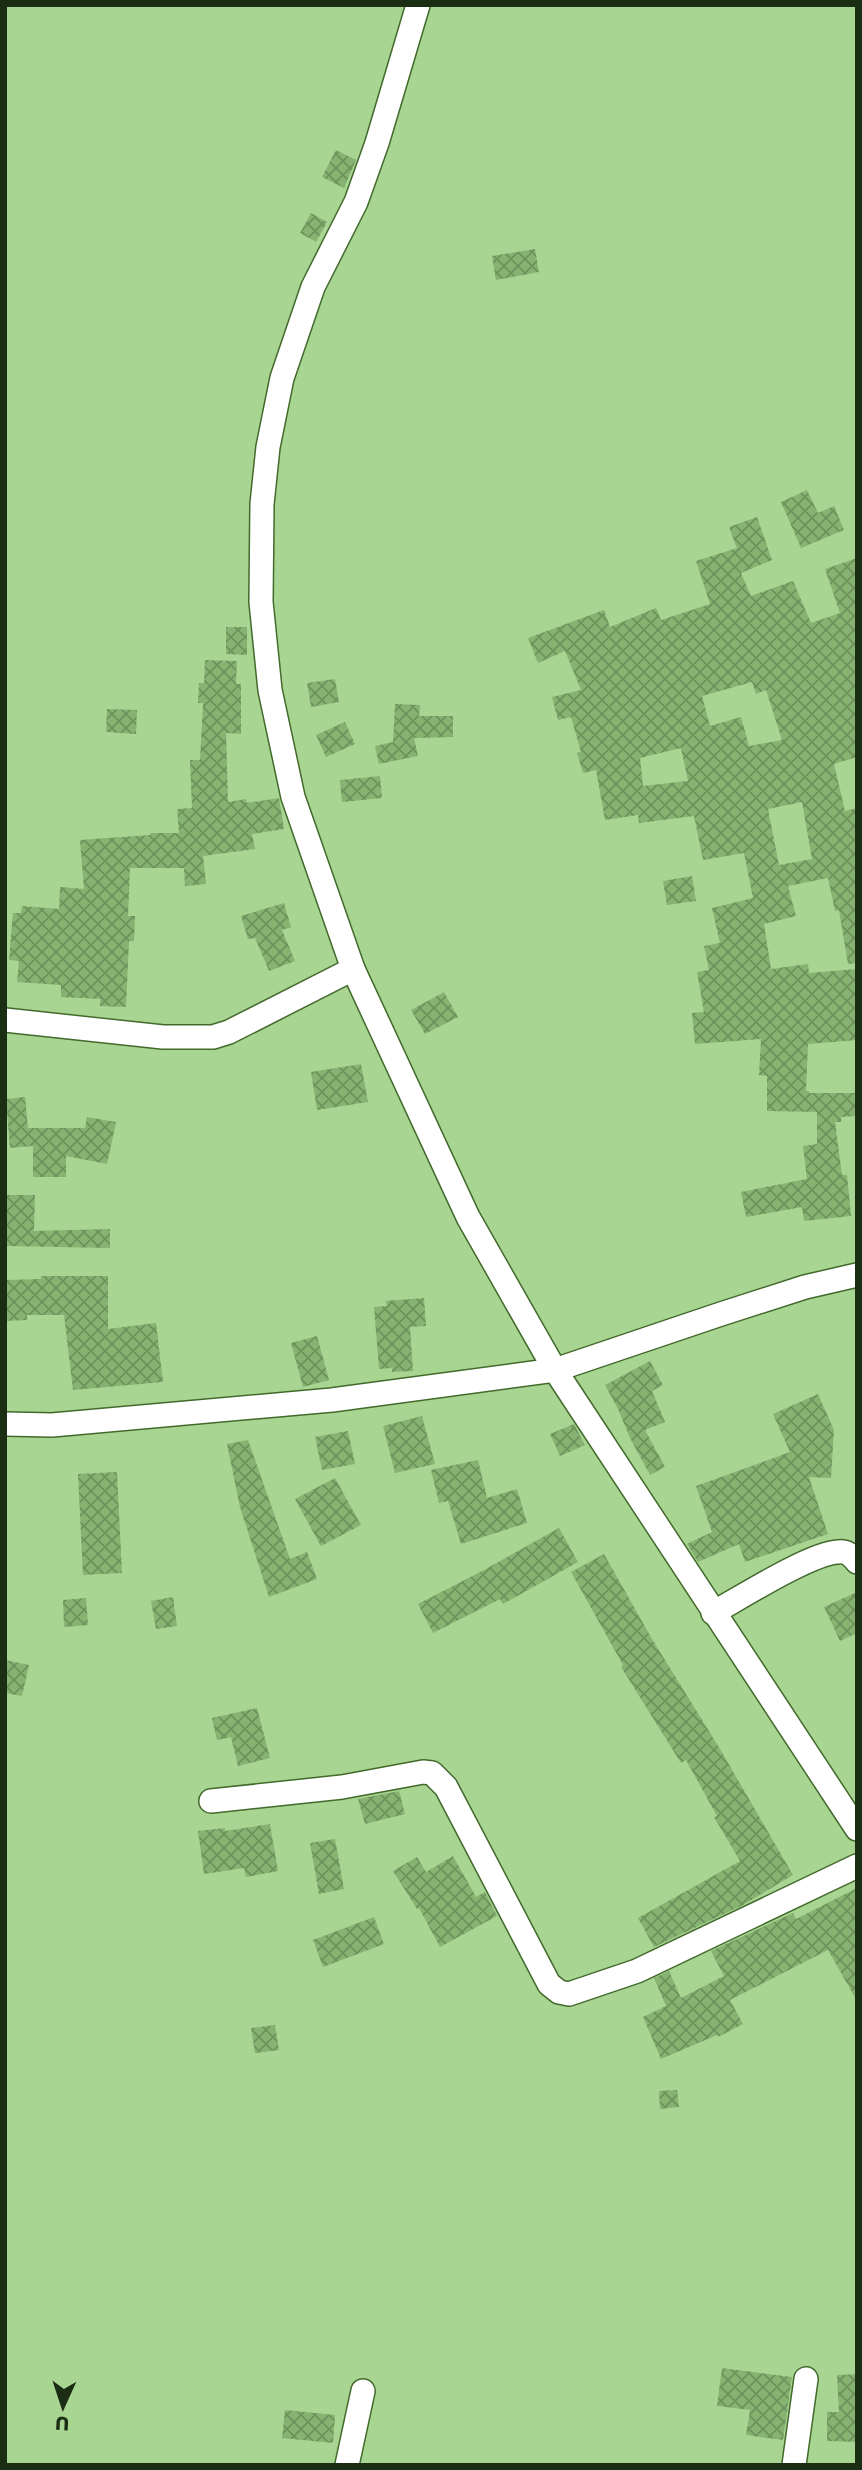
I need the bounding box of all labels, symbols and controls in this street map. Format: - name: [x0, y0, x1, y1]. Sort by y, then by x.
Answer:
- north arrow: [28, 2372, 98, 2442]
- text: U: [55, 2413, 70, 2436]

